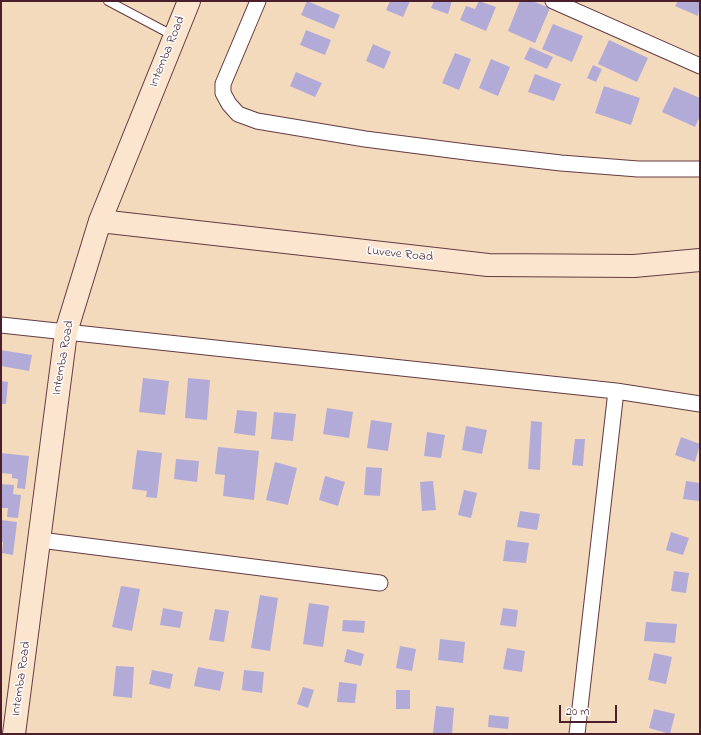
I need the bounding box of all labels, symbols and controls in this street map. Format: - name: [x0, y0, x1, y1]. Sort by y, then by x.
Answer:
- street label: Intemba Road: [147, 14, 189, 90]
- street label: Luveve Road: [366, 244, 434, 266]
- street label: Intemba Road: [50, 320, 78, 396]
- street label: Intemba Road: [9, 641, 35, 717]
- scale bar: [561, 697, 619, 723]
- text: 20 m: [566, 703, 589, 721]

